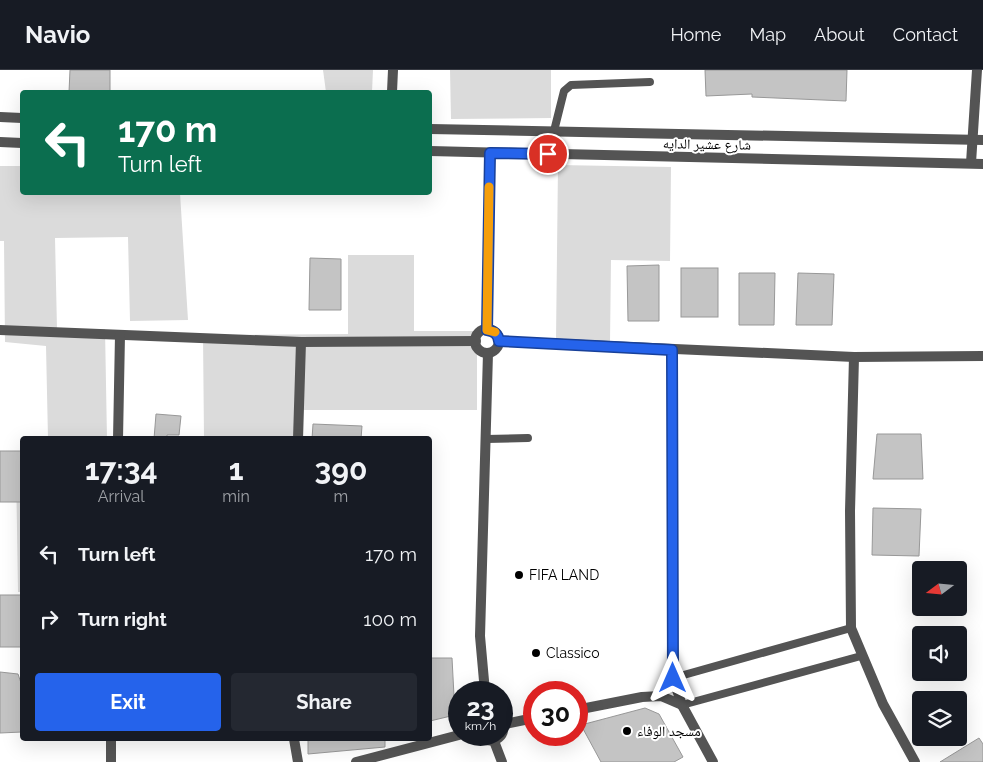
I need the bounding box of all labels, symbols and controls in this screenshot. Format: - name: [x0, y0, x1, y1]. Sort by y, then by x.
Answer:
- text: Navio: [25, 20, 90, 49]
- text: Home: [670, 24, 721, 45]
- text: Map: [749, 24, 786, 45]
- text: About: [814, 24, 865, 45]
- text: Contact: [893, 24, 958, 45]
- text: 170 m: [118, 109, 217, 150]
- icon: left: [35, 110, 100, 175]
- pin: [527, 133, 569, 175]
- street label: شارع عشير الدايه: [663, 135, 751, 155]
- icon: arrive: [534, 140, 562, 168]
- text: Turn left: [118, 151, 202, 177]
- text: 17:34: [85, 452, 158, 487]
- text: 1: [229, 452, 243, 487]
- text: 390: [314, 452, 367, 487]
- text: Arrival: [98, 487, 145, 506]
- text: min: [222, 487, 250, 506]
- text: m: [334, 487, 348, 506]
- icon: left: [35, 540, 63, 568]
- text: Turn left: [78, 543, 155, 565]
- text: 170 m: [365, 543, 417, 565]
- north arrow: [912, 561, 968, 616]
- map controls: [912, 561, 967, 746]
- place label: FIFA LAND: [529, 567, 599, 583]
- marker: FIFA LAND: [513, 569, 525, 581]
- icon: right: [35, 605, 63, 633]
- text: Turn right: [78, 608, 167, 630]
- text: 100 m: [363, 608, 417, 630]
- button: sound: [912, 626, 967, 681]
- place label: Classico: [546, 645, 600, 661]
- marker: Classico: [530, 647, 542, 659]
- position arrow: [646, 651, 698, 703]
- button: Exit: [35, 673, 221, 731]
- button: Share: [231, 673, 417, 731]
- speed limit sign: 30: [523, 681, 588, 746]
- button: layers: [912, 691, 967, 746]
- text: 23: [466, 692, 495, 722]
- text: km/h: [465, 719, 496, 733]
- place label: مسجد الوفاء: [637, 723, 701, 740]
- marker: مسجد الوفاء: [621, 725, 633, 737]

